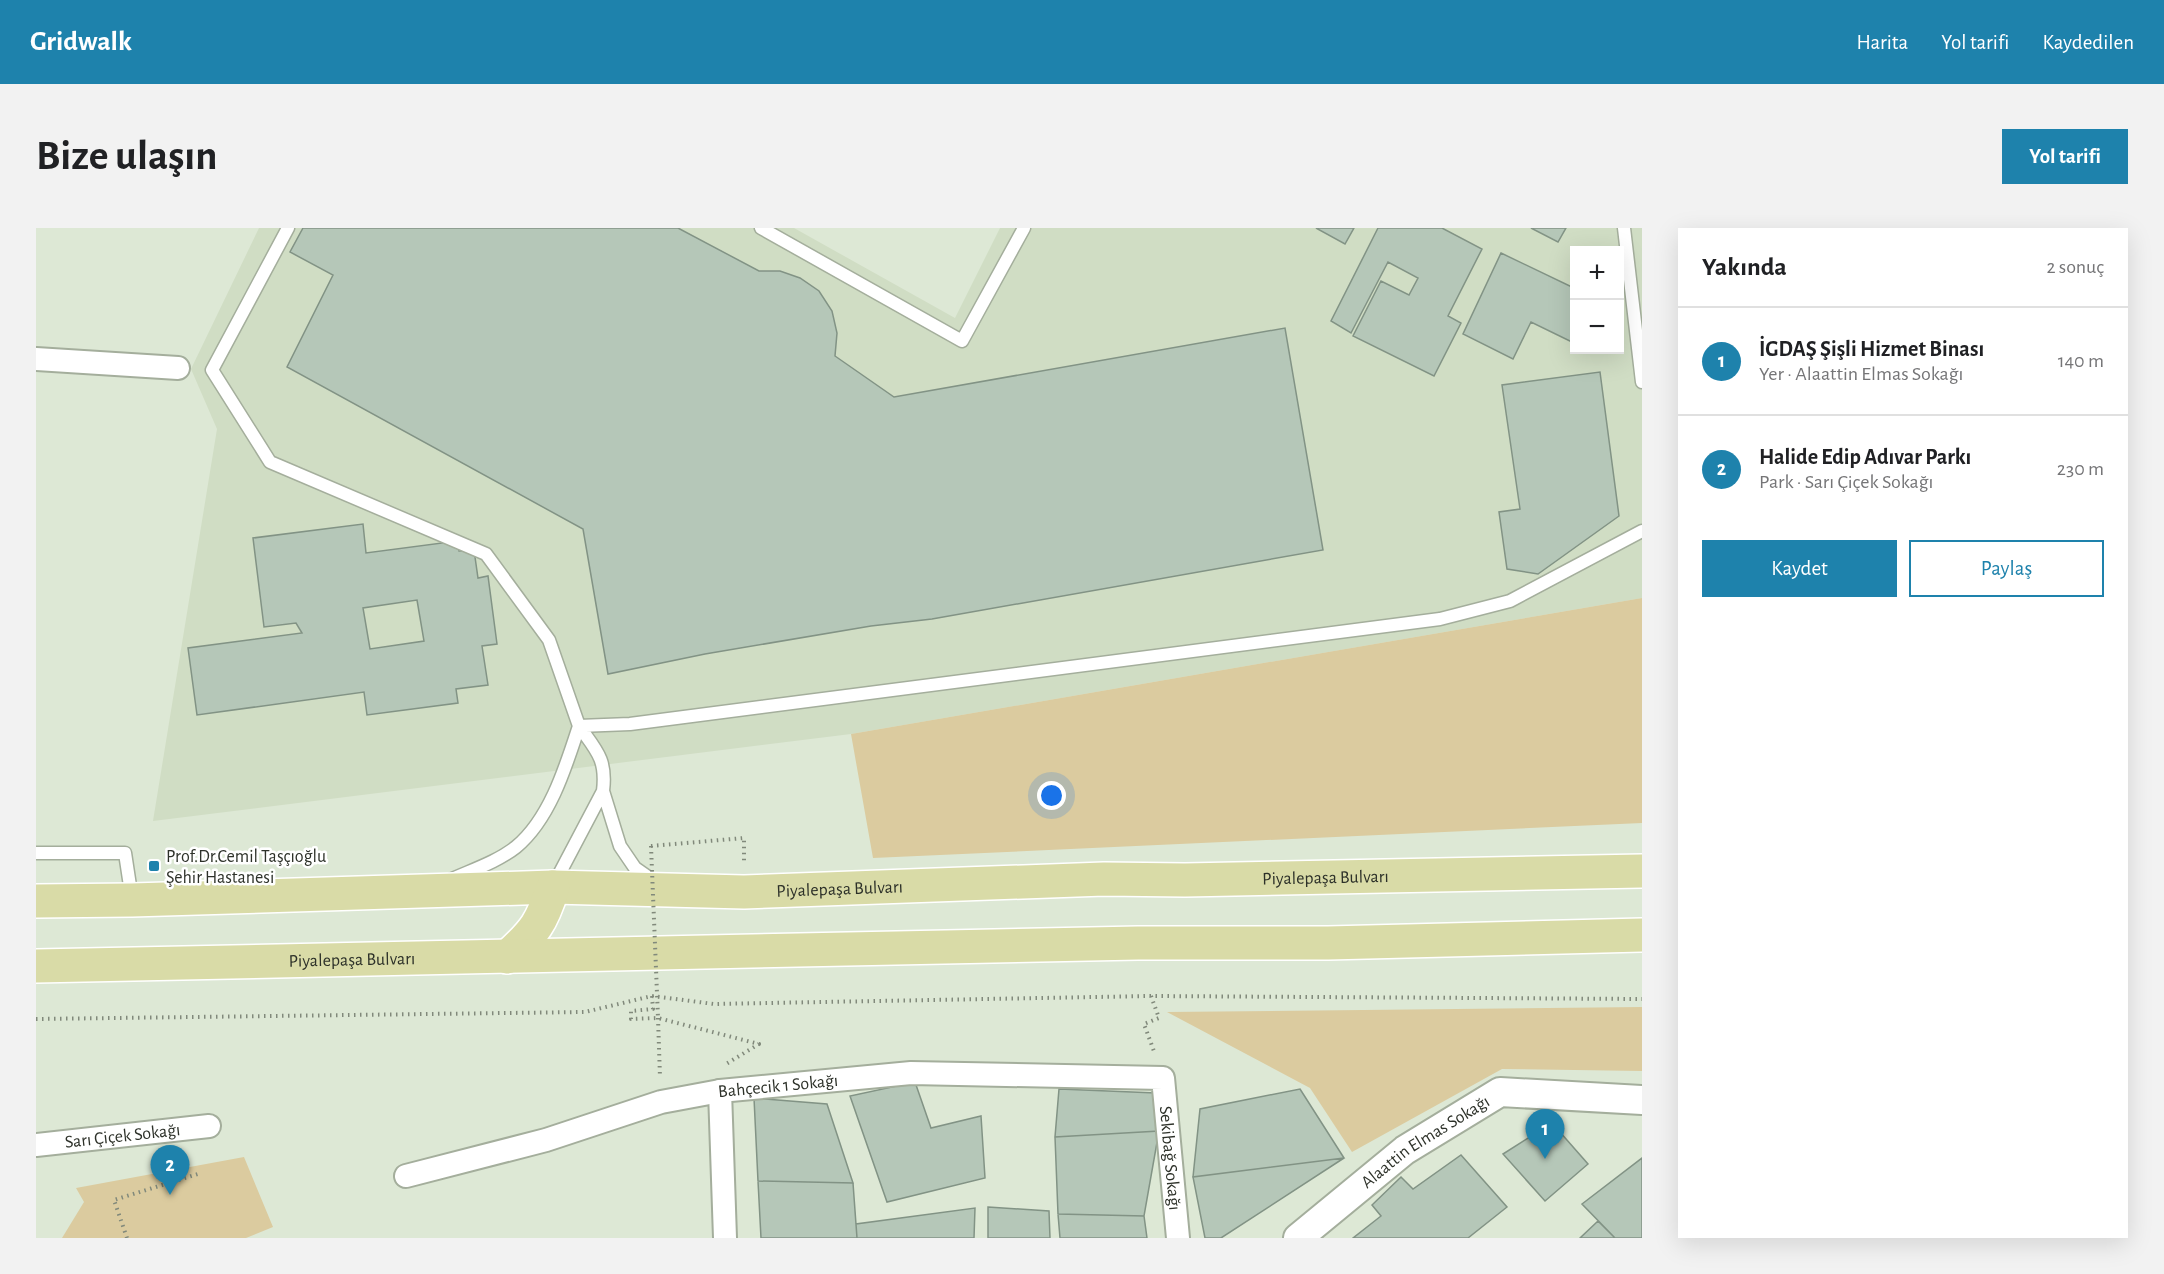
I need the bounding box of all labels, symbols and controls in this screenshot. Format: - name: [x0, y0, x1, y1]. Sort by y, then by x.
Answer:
- text: Gridwalk: [30, 28, 132, 56]
- text: Harita: [1856, 32, 1908, 53]
- text: Yol tarifi: [1941, 32, 2009, 53]
- text: Kaydedilen: [2042, 32, 2134, 53]
- button: Yol tarifi: [2002, 129, 2128, 184]
- text: Bize ulaşın: [36, 135, 217, 177]
- map controls: [1570, 246, 1624, 354]
- button: +: [1570, 246, 1624, 300]
- text: Yakında: [1702, 254, 1787, 280]
- text: 2 sonuç: [2046, 257, 2104, 277]
- button: −: [1570, 300, 1624, 354]
- text: İGDAŞ Şişli Hizmet Binası: [1759, 338, 1984, 360]
- text: 1: [1718, 351, 1725, 371]
- text: 140 m: [2058, 351, 2104, 371]
- text: Yer · Alaattin Elmas Sokağı: [1759, 364, 1963, 384]
- text: Halide Edip Adıvar Parkı: [1759, 446, 1971, 468]
- text: 2: [1717, 459, 1726, 479]
- text: 230 m: [2057, 459, 2104, 479]
- text: Park · Sarı Çiçek Sokağı: [1759, 472, 1933, 492]
- button: Kaydet: [1702, 540, 1897, 597]
- button: Paylaş: [1909, 540, 2104, 597]
- your location: [1037, 781, 1066, 810]
- place label: Prof.Dr.Cemil Taşçıoğlu Şehir Hastanesi: [166, 848, 326, 887]
- marker: Prof.Dr.Cemil Taşçıoğlu Şehir Hastanesi: [147, 859, 161, 873]
- street label: Piyalepaşa Bulvarı: [1262, 868, 1389, 888]
- street label: Piyalepaşa Bulvarı: [776, 878, 903, 901]
- street label: Piyalepaşa Bulvarı: [288, 950, 415, 971]
- street label: Bahçecik 1 Sokağı: [717, 1072, 839, 1101]
- street label: Alaattin Elmas Sokağı: [1358, 1093, 1493, 1192]
- street label: Sekibağ Sokağı: [1156, 1105, 1183, 1211]
- pin: 1: [1526, 1110, 1564, 1159]
- street label: Sarı Çiçek Sokağı: [64, 1121, 181, 1152]
- pin: 2: [150, 1146, 190, 1195]

